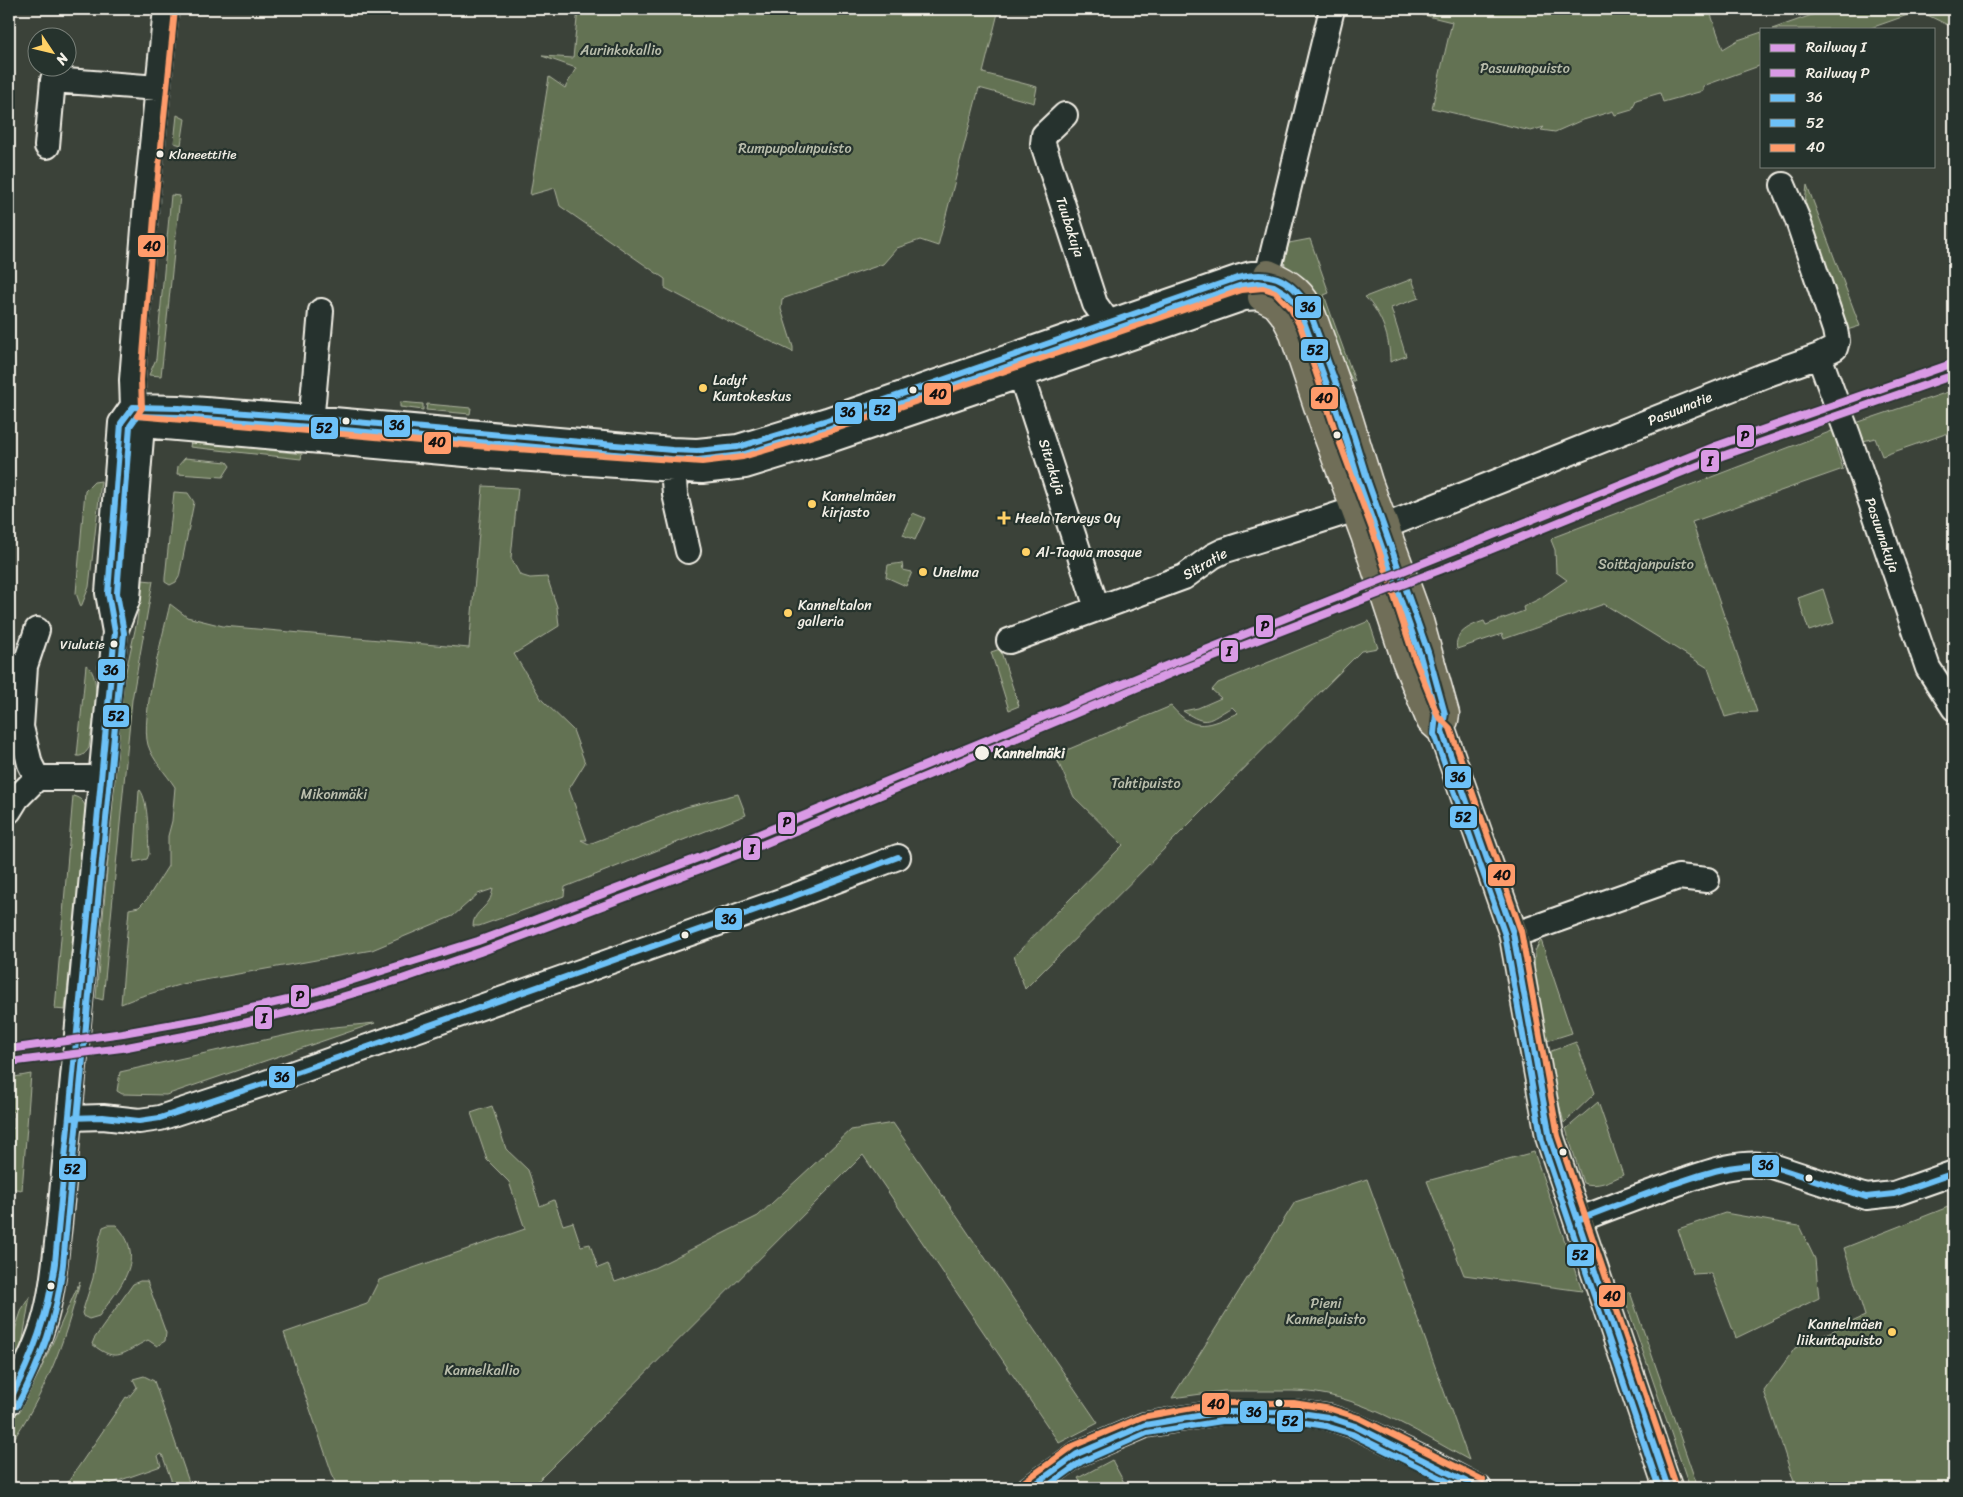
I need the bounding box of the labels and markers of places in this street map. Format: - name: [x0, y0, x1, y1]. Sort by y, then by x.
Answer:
- place label: Klaneettitie: [169, 143, 237, 166]
- marker: Klaneettitie: [155, 149, 165, 159]
- place label: Ladyt Kuntokeskus: [713, 368, 791, 409]
- marker: Ladyt Kuntokeskus: [697, 382, 709, 394]
- unlabelled marker: [908, 385, 918, 395]
- unlabelled marker: [341, 416, 351, 426]
- unlabelled marker: [1332, 430, 1342, 440]
- place label: Kannelmäen kirjasto: [822, 484, 896, 525]
- marker: Kannelmäen kirjasto: [806, 498, 818, 510]
- place label: Heela Terveys Oy: [1015, 506, 1121, 531]
- marker: Heela Terveys Oy: [997, 511, 1011, 525]
- place label: Al-Taqwa mosque: [1035, 540, 1142, 565]
- marker: Al-Taqwa mosque: [1020, 546, 1032, 558]
- place label: Unelma: [933, 560, 980, 585]
- marker: Unelma: [917, 566, 929, 578]
- place label: Kanneltalon galleria: [797, 593, 872, 634]
- marker: Kanneltalon galleria: [782, 607, 794, 619]
- place label: Viulutie: [60, 633, 105, 656]
- marker: Viulutie: [109, 639, 119, 649]
- place label: Kannelmäki: [993, 741, 1066, 766]
- marker: Kannelmäki: [973, 744, 991, 762]
- unlabelled marker: [680, 930, 690, 940]
- unlabelled marker: [1558, 1147, 1568, 1157]
- unlabelled marker: [1804, 1173, 1814, 1183]
- unlabelled marker: [46, 1281, 56, 1291]
- place label: Kannelmäen liikuntapuisto: [1797, 1312, 1882, 1353]
- marker: Kannelmäen liikuntapuisto: [1886, 1326, 1898, 1338]
- unlabelled marker: [1274, 1398, 1284, 1408]

